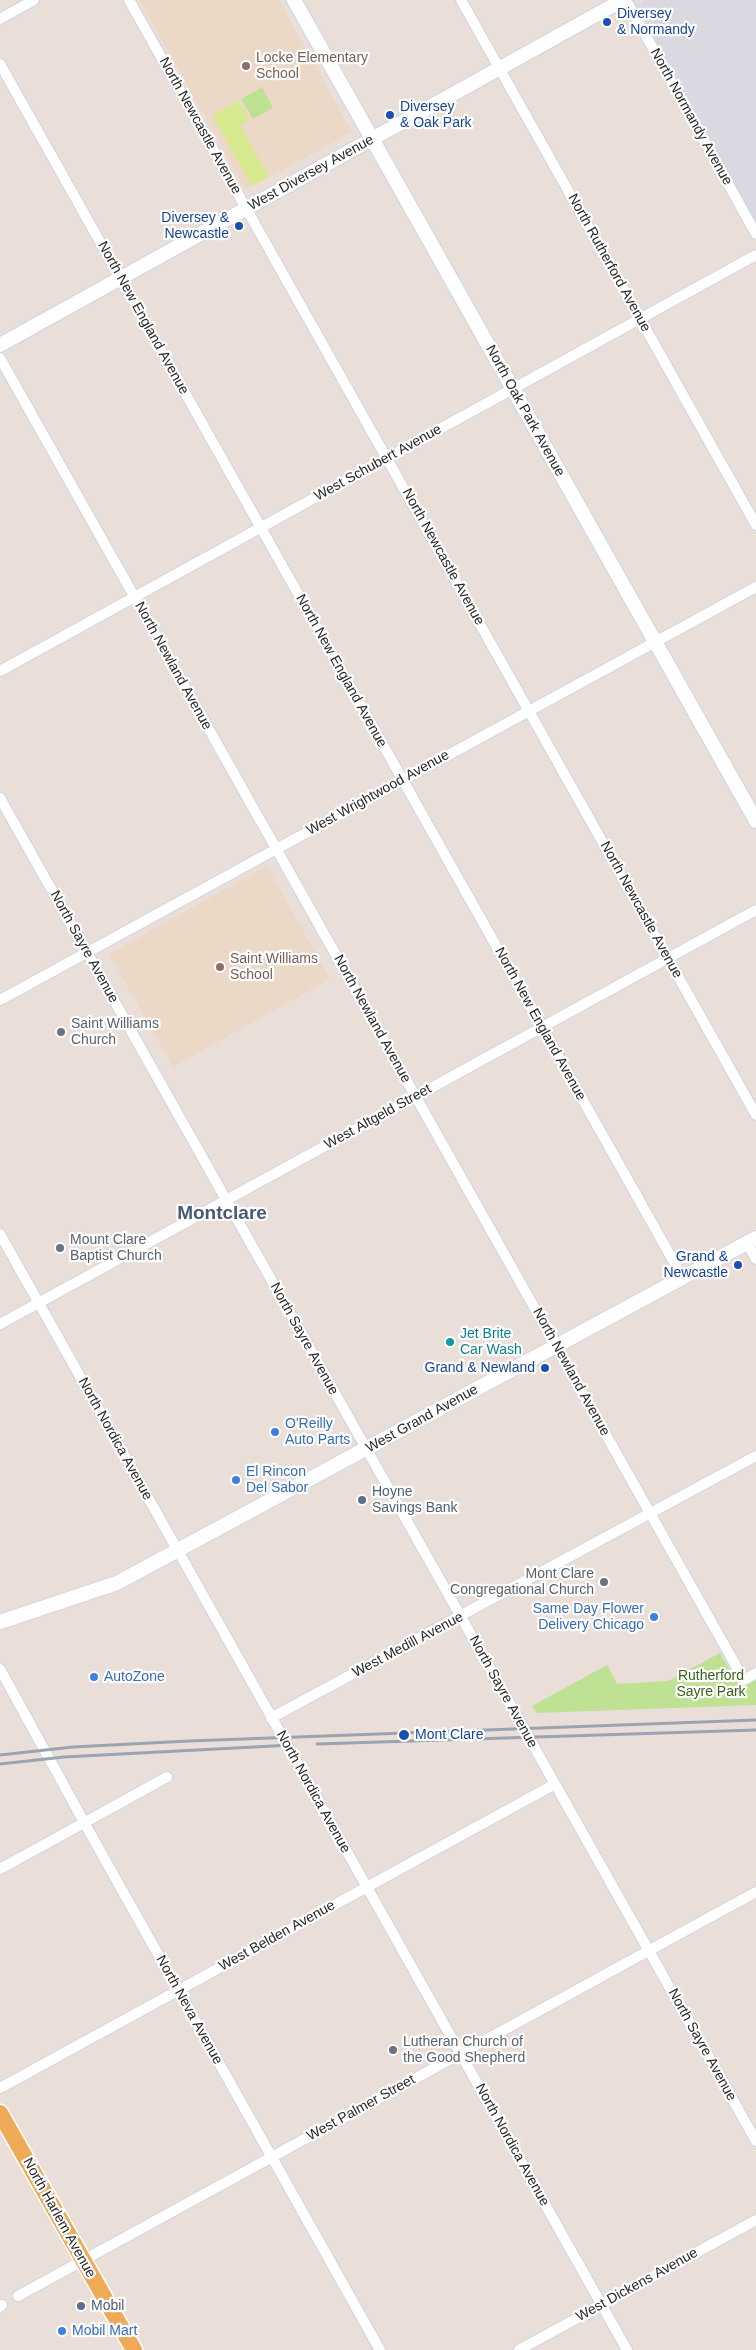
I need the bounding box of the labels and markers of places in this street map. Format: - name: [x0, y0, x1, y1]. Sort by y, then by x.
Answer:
- place label: Diversey & Normandy: [617, 6, 695, 38]
- marker: Diversey & Normandy: [601, 16, 613, 28]
- place label: Locke Elementary School: [256, 50, 368, 82]
- marker: Locke Elementary School: [240, 60, 252, 72]
- place label: Diversey & Oak Park: [400, 99, 472, 132]
- marker: Diversey & Oak Park: [384, 109, 396, 121]
- place label: Diversey & Newcastle: [161, 210, 229, 242]
- marker: Diversey & Newcastle: [233, 220, 245, 232]
- place label: Saint Williams School: [230, 951, 318, 984]
- marker: Saint Williams School: [214, 961, 226, 973]
- place label: Saint Williams Church: [71, 1016, 159, 1048]
- marker: Saint Williams Church: [55, 1026, 67, 1038]
- place label: Mount Clare Baptist Church: [70, 1232, 162, 1264]
- marker: Mount Clare Baptist Church: [54, 1242, 66, 1254]
- place label: Grand & Newcastle: [663, 1249, 728, 1282]
- marker: Grand & Newcastle: [732, 1259, 744, 1271]
- place label: Jet Brite Car Wash: [460, 1326, 522, 1358]
- marker: Jet Brite Car Wash: [444, 1336, 456, 1348]
- place label: Grand & Newland: [424, 1360, 535, 1376]
- marker: Grand & Newland: [539, 1362, 551, 1374]
- place label: O'Reilly Auto Parts: [285, 1416, 350, 1448]
- marker: O'Reilly Auto Parts: [269, 1426, 281, 1438]
- place label: El Rincon Del Sabor: [246, 1464, 308, 1496]
- marker: El Rincon Del Sabor: [230, 1474, 242, 1486]
- place label: Hoyne Savings Bank: [372, 1484, 458, 1516]
- marker: Hoyne Savings Bank: [356, 1494, 368, 1506]
- place label: Mont Clare Congregational Church: [450, 1566, 594, 1598]
- marker: Mont Clare Congregational Church: [598, 1576, 610, 1588]
- place label: Same Day Flower Delivery Chicago: [533, 1601, 644, 1634]
- marker: Same Day Flower Delivery Chicago: [648, 1611, 660, 1623]
- place label: AutoZone: [104, 1669, 165, 1685]
- marker: AutoZone: [88, 1671, 100, 1683]
- place label: Mont Clare: [415, 1727, 483, 1743]
- marker: Mont Clare: [397, 1728, 411, 1742]
- place label: Lutheran Church of the Good Shepherd: [403, 2034, 525, 2066]
- marker: Lutheran Church of the Good Shepherd: [387, 2044, 399, 2056]
- place label: Mobil: [91, 2298, 124, 2314]
- marker: Mobil: [75, 2300, 87, 2312]
- place label: Mobil Mart: [72, 2323, 137, 2339]
- marker: Mobil Mart: [56, 2325, 68, 2337]

